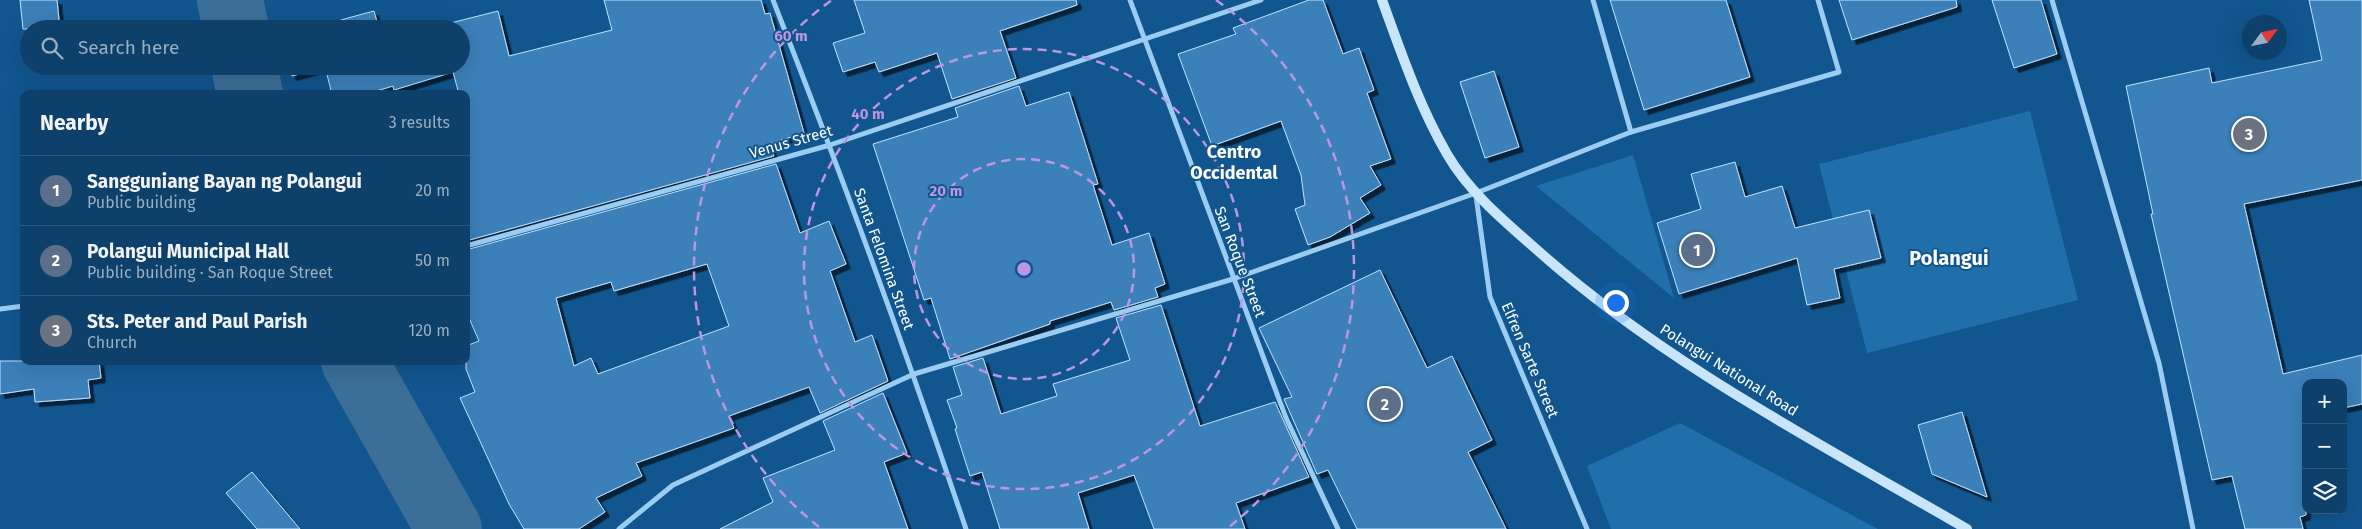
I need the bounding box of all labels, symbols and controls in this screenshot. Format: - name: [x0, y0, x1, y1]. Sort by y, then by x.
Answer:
- north arrow: [2242, 15, 2287, 60]
- search box: [20, 20, 470, 75]
- text: 60 m: [774, 27, 808, 45]
- icon: search: [38, 34, 66, 62]
- text: Search here: [78, 36, 179, 59]
- text: 40 m: [851, 105, 885, 123]
- text: Nearby: [40, 110, 108, 136]
- text: 3 results: [389, 113, 450, 132]
- pin: 3: [2233, 115, 2265, 153]
- street label: Venus Street: [748, 121, 835, 162]
- district label: Centro Occidental: [1190, 141, 1278, 184]
- text: Sangguniang Bayan ng Polangui: [87, 170, 362, 193]
- text: 1: [52, 181, 60, 200]
- text: 20 m: [415, 181, 450, 200]
- text: 20 m: [930, 182, 962, 200]
- street label: Santa Felomina Street: [850, 186, 918, 333]
- text: Public building: [87, 193, 195, 212]
- street label: San Roque Street: [1211, 204, 1270, 321]
- pin: 1: [1681, 231, 1713, 269]
- text: Polangui Municipal Hall: [87, 240, 289, 263]
- district label: Polangui: [1909, 246, 1989, 270]
- text: 2: [52, 251, 60, 270]
- text: 50 m: [415, 251, 450, 270]
- centre of rings: [1015, 260, 1033, 278]
- text: Public building · San Roque Street: [87, 263, 333, 282]
- your location: [1603, 290, 1629, 316]
- street label: Elfren Sarte Street: [1498, 300, 1563, 421]
- text: Sts. Peter and Paul Parish: [87, 310, 307, 333]
- street label: Polangui National Road: [1657, 320, 1801, 420]
- text: 3: [52, 321, 60, 340]
- text: 120 m: [408, 321, 450, 340]
- text: Church: [87, 333, 137, 352]
- map controls: [2302, 379, 2347, 514]
- button: +: [2302, 379, 2347, 424]
- pin: 2: [1369, 385, 1401, 423]
- button: −: [2302, 424, 2347, 469]
- button: layers: [2302, 469, 2347, 514]

